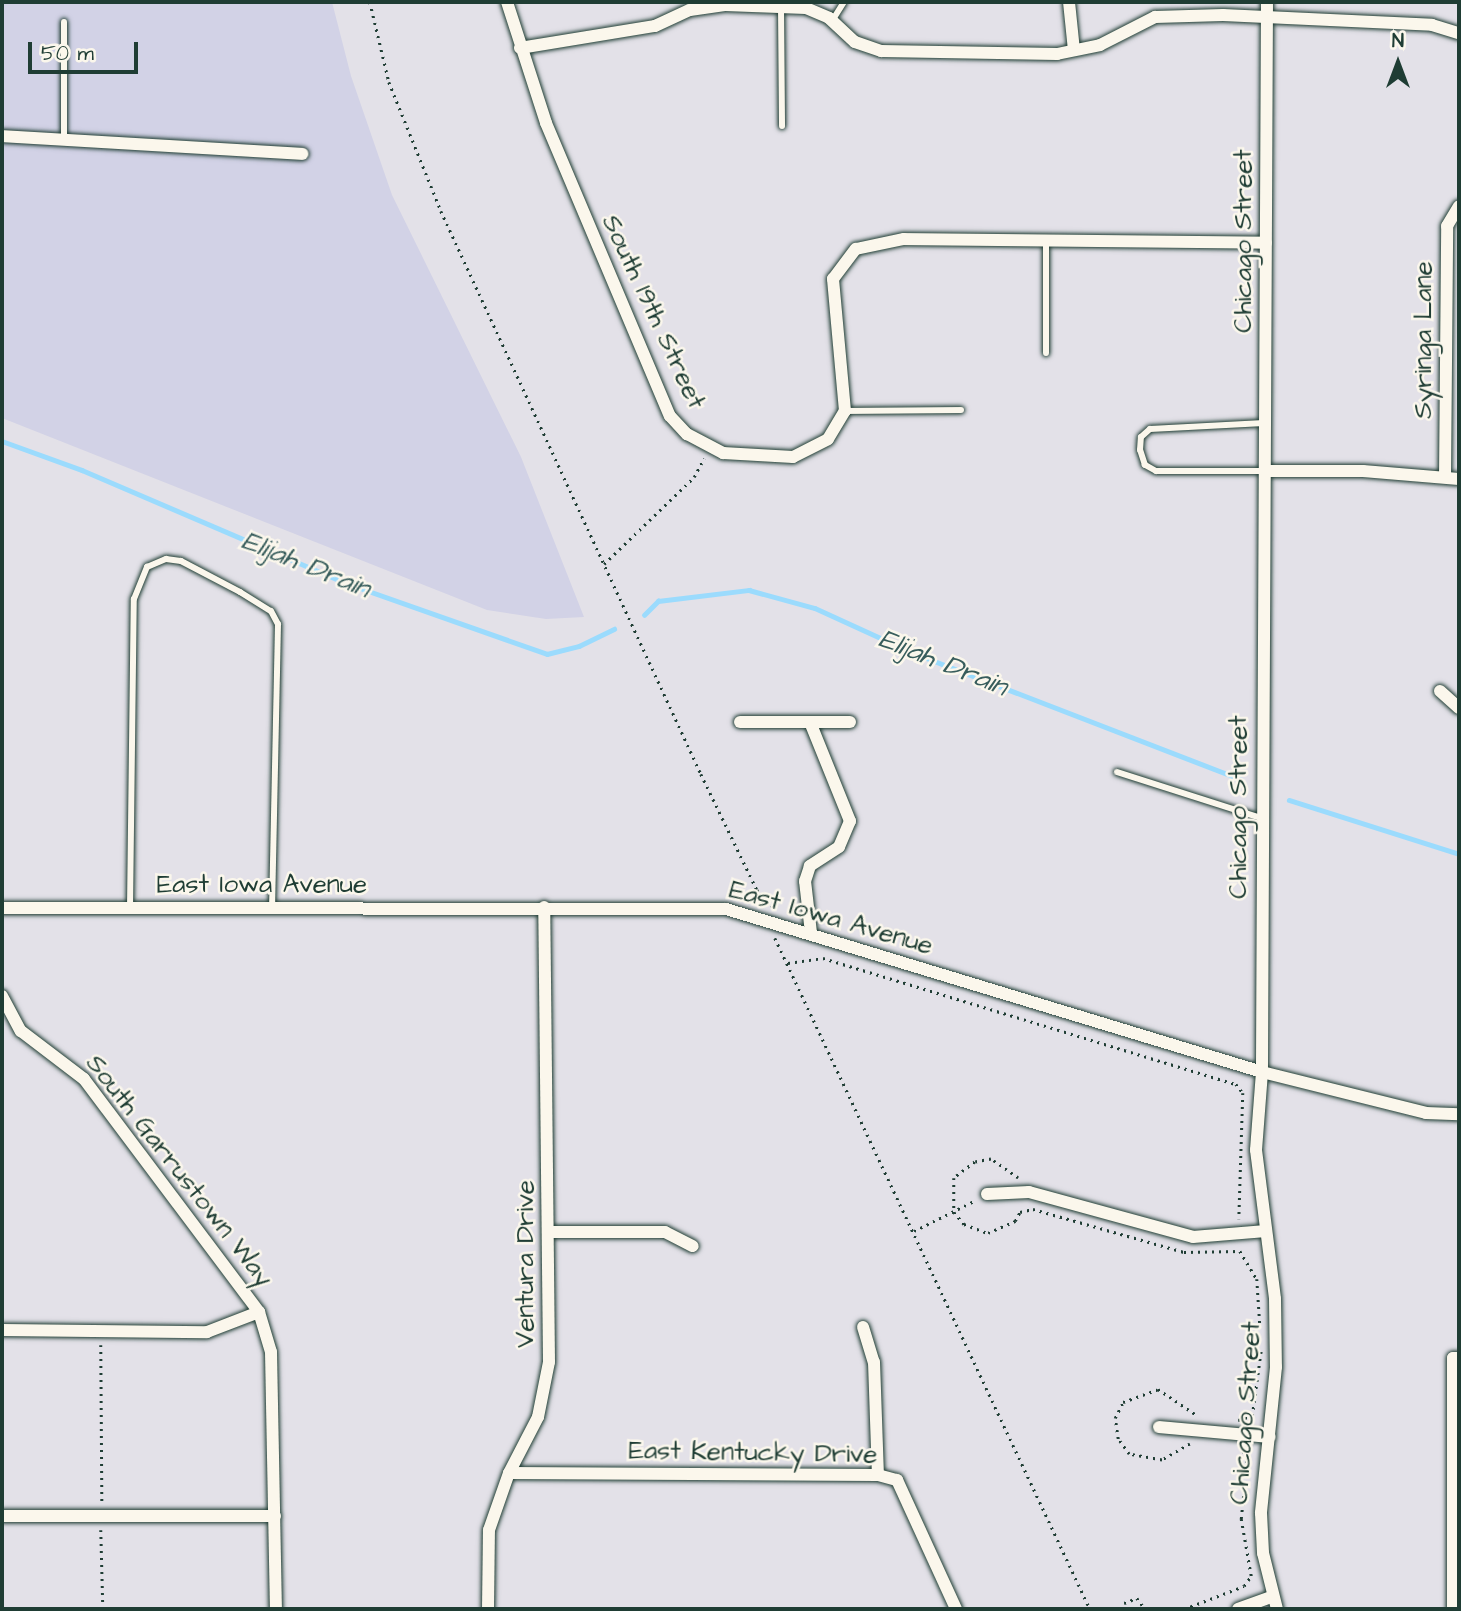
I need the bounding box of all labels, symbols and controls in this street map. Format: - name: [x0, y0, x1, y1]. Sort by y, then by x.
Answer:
- scale bar: [32, 28, 142, 72]
- north arrow: [1363, 28, 1433, 98]
- text: N: [1392, 28, 1404, 55]
- text: 50 m: [41, 39, 94, 68]
- street label: Chicago Street: [1228, 149, 1260, 333]
- street label: South 19th Street: [594, 210, 712, 414]
- street label: Syringa Lane: [1408, 261, 1440, 419]
- water label: Elijah Drain: [237, 524, 375, 606]
- water label: Elijah Drain: [874, 622, 1012, 704]
- street label: Chicago Street: [1223, 715, 1255, 899]
- street label: East Iowa Avenue: [157, 869, 367, 901]
- street label: East Iowa Avenue: [726, 874, 936, 962]
- street label: South Garrustown Way: [79, 1049, 279, 1293]
- street label: Ventura Drive: [510, 1180, 542, 1348]
- street label: Chicago Street: [1224, 1320, 1268, 1506]
- street label: East Kentucky Drive: [628, 1435, 878, 1471]

